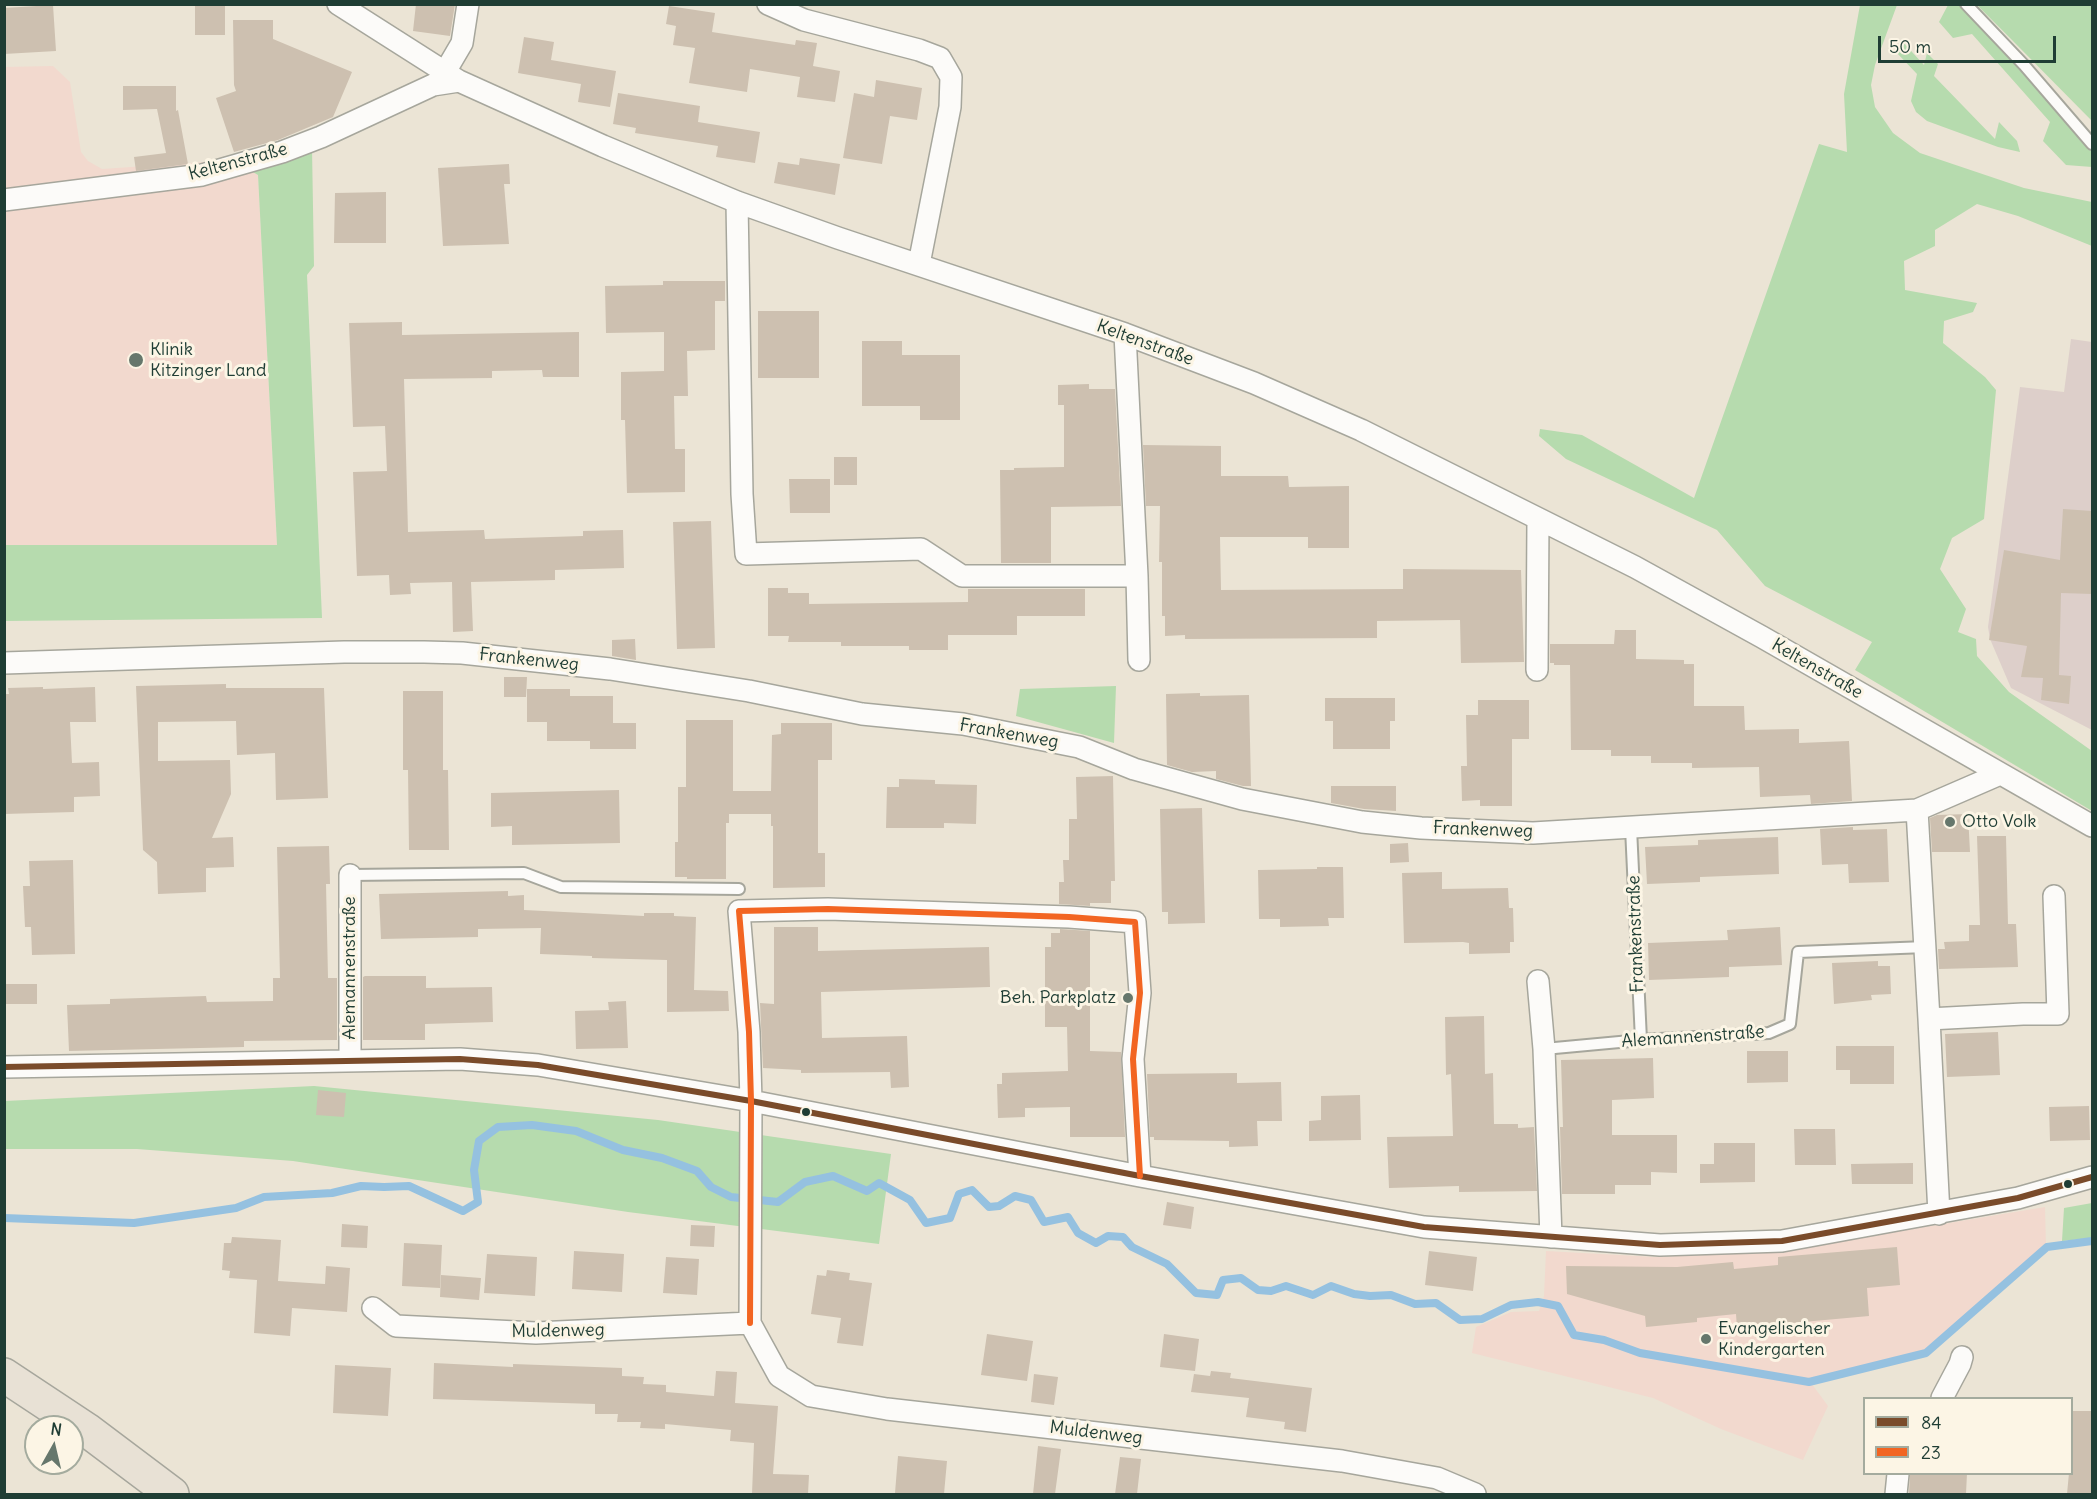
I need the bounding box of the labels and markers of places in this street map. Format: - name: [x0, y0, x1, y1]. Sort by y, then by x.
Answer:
- place label: Klinik Kitzinger Land: [150, 339, 267, 382]
- marker: Klinik Kitzinger Land: [127, 351, 145, 369]
- place label: Otto Volk: [1962, 811, 2036, 833]
- marker: Otto Volk: [1943, 815, 1957, 829]
- place label: Beh. Parkplatz: [1000, 987, 1116, 1009]
- marker: Beh. Parkplatz: [1121, 991, 1135, 1005]
- unlabelled marker: [800, 1106, 812, 1118]
- unlabelled marker: [2062, 1178, 2074, 1190]
- place label: Evangelischer Kindergarten: [1718, 1318, 1830, 1360]
- marker: Evangelischer Kindergarten: [1699, 1332, 1713, 1346]

